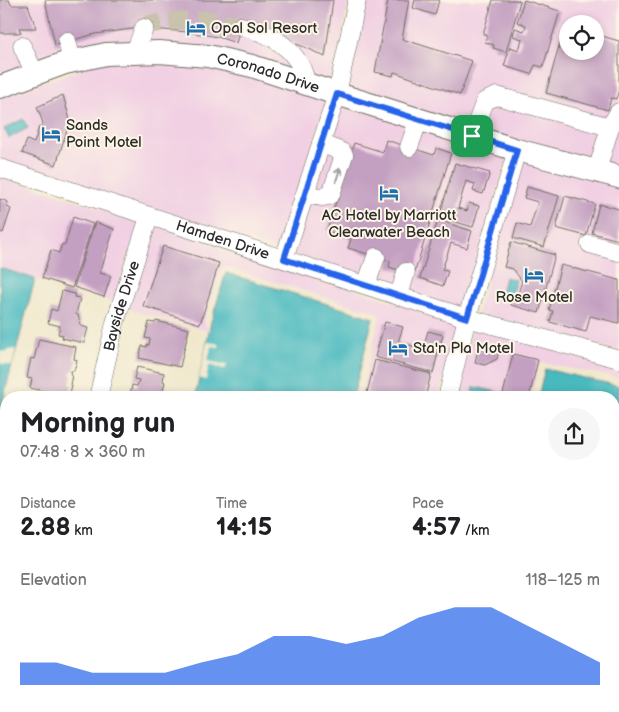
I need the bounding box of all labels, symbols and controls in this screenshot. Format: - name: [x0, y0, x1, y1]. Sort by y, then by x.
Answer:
- map controls: [559, 15, 604, 60]
- button: locate: [559, 15, 604, 60]
- hotel icon: Opal Sol Resort: [185, 17, 207, 39]
- place label: Opal Sol Resort: [211, 19, 318, 38]
- street label: Coronado Drive: [215, 49, 322, 97]
- pin: [451, 115, 493, 157]
- place label: Sands Point Motel: [66, 116, 142, 152]
- icon: arrive: [458, 122, 486, 150]
- hotel icon: Sands Point Motel: [40, 123, 62, 145]
- one-way arrow: [333, 168, 343, 184]
- hotel icon: AC Hotel by Marriott Clearwater Beach: [378, 182, 400, 204]
- place label: AC Hotel by Marriott Clearwater Beach: [322, 206, 457, 242]
- street label: Hamden Drive: [174, 216, 272, 264]
- street label: Bayside Drive: [99, 258, 144, 353]
- hotel icon: Rose Motel: [523, 264, 545, 286]
- place label: Rose Motel: [495, 288, 573, 307]
- hotel icon: Sta'n Pla Motel: [387, 337, 409, 359]
- place label: Sta'n Pla Motel: [413, 339, 514, 358]
- text: Morning run: [20, 407, 175, 440]
- button: share: [548, 408, 600, 460]
- text: 07:48 · 8 × 360 m: [20, 443, 145, 462]
- text: Distance: [20, 495, 76, 512]
- text: Time: [216, 495, 247, 512]
- text: Pace: [412, 495, 444, 512]
- text: 2.88: [20, 512, 71, 543]
- text: 14:15: [216, 512, 272, 543]
- text: 4:57: [412, 512, 461, 543]
- text: km: [71, 522, 93, 539]
- text: /km: [461, 522, 490, 539]
- text: Elevation: [20, 571, 87, 590]
- text: 118–125 m: [525, 571, 600, 590]

